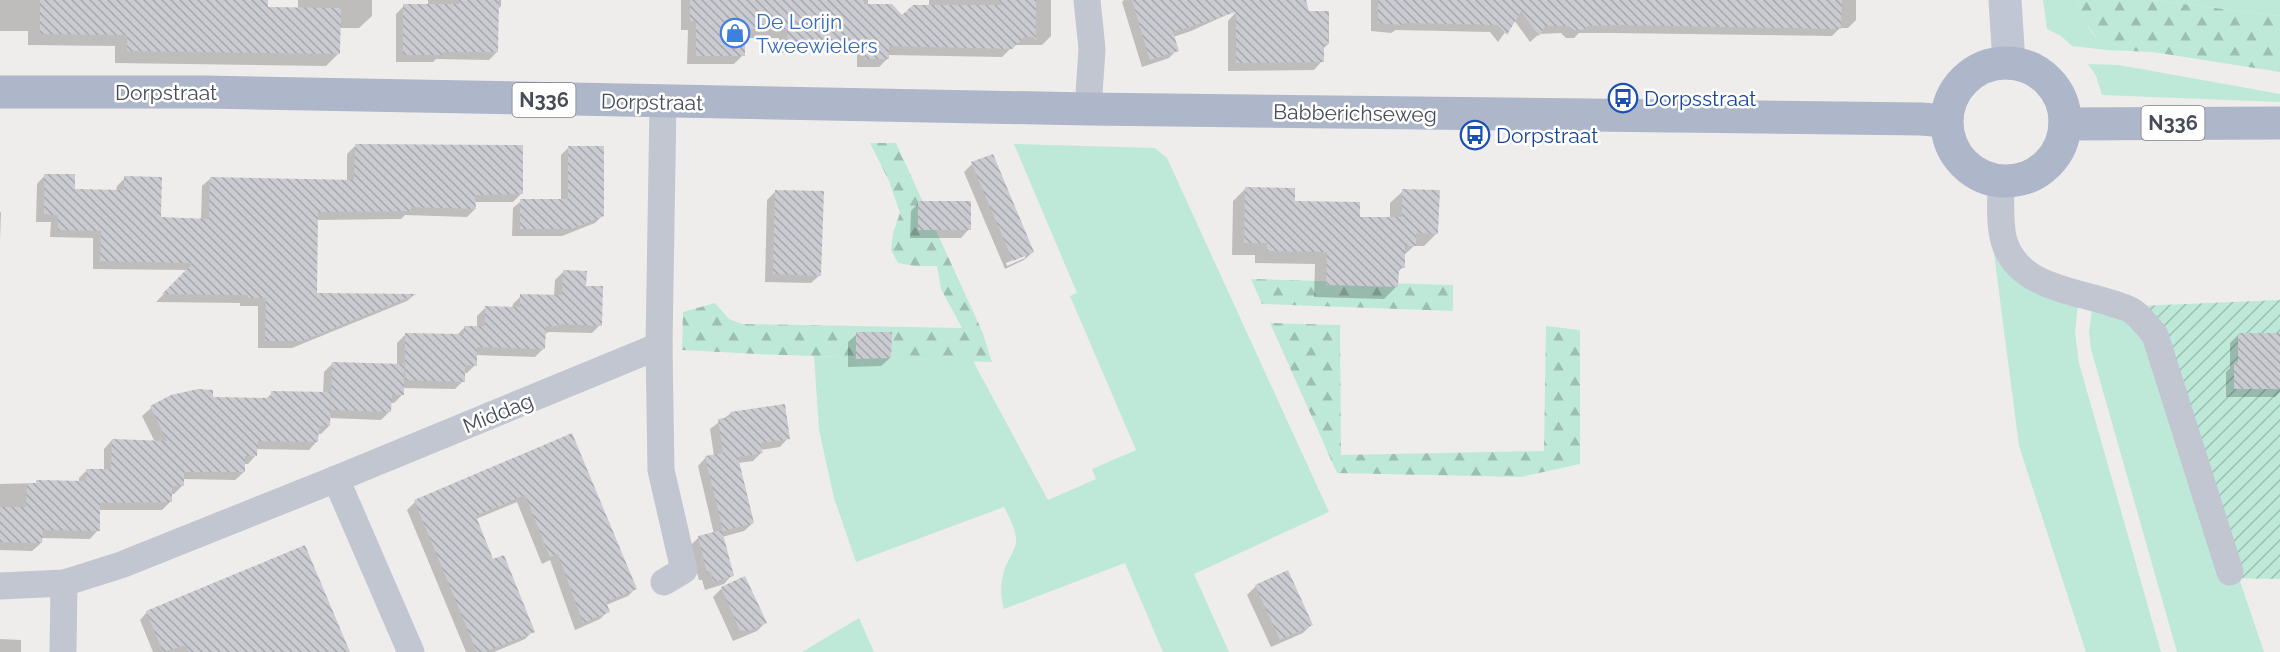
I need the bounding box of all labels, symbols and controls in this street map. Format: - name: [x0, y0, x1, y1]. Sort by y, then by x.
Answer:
- place label: De Lorijn Tweewielers: [756, 9, 878, 58]
- shop icon: De Lorijn Tweewielers: [719, 17, 751, 49]
- street label: Dorpstraat: [115, 80, 217, 105]
- bus stop icon: Dorpsstraat: [1607, 82, 1639, 114]
- road number: N336: [512, 83, 576, 117]
- place label: Dorpsstraat: [1644, 86, 1756, 111]
- street label: Dorpstraat: [601, 89, 703, 115]
- street label: Babberichseweg: [1273, 99, 1437, 127]
- road number: N336: [2142, 106, 2204, 140]
- bus stop icon: Dorpstraat: [1459, 119, 1491, 151]
- place label: Dorpstraat: [1496, 123, 1598, 148]
- street label: Middag: [459, 388, 537, 438]

